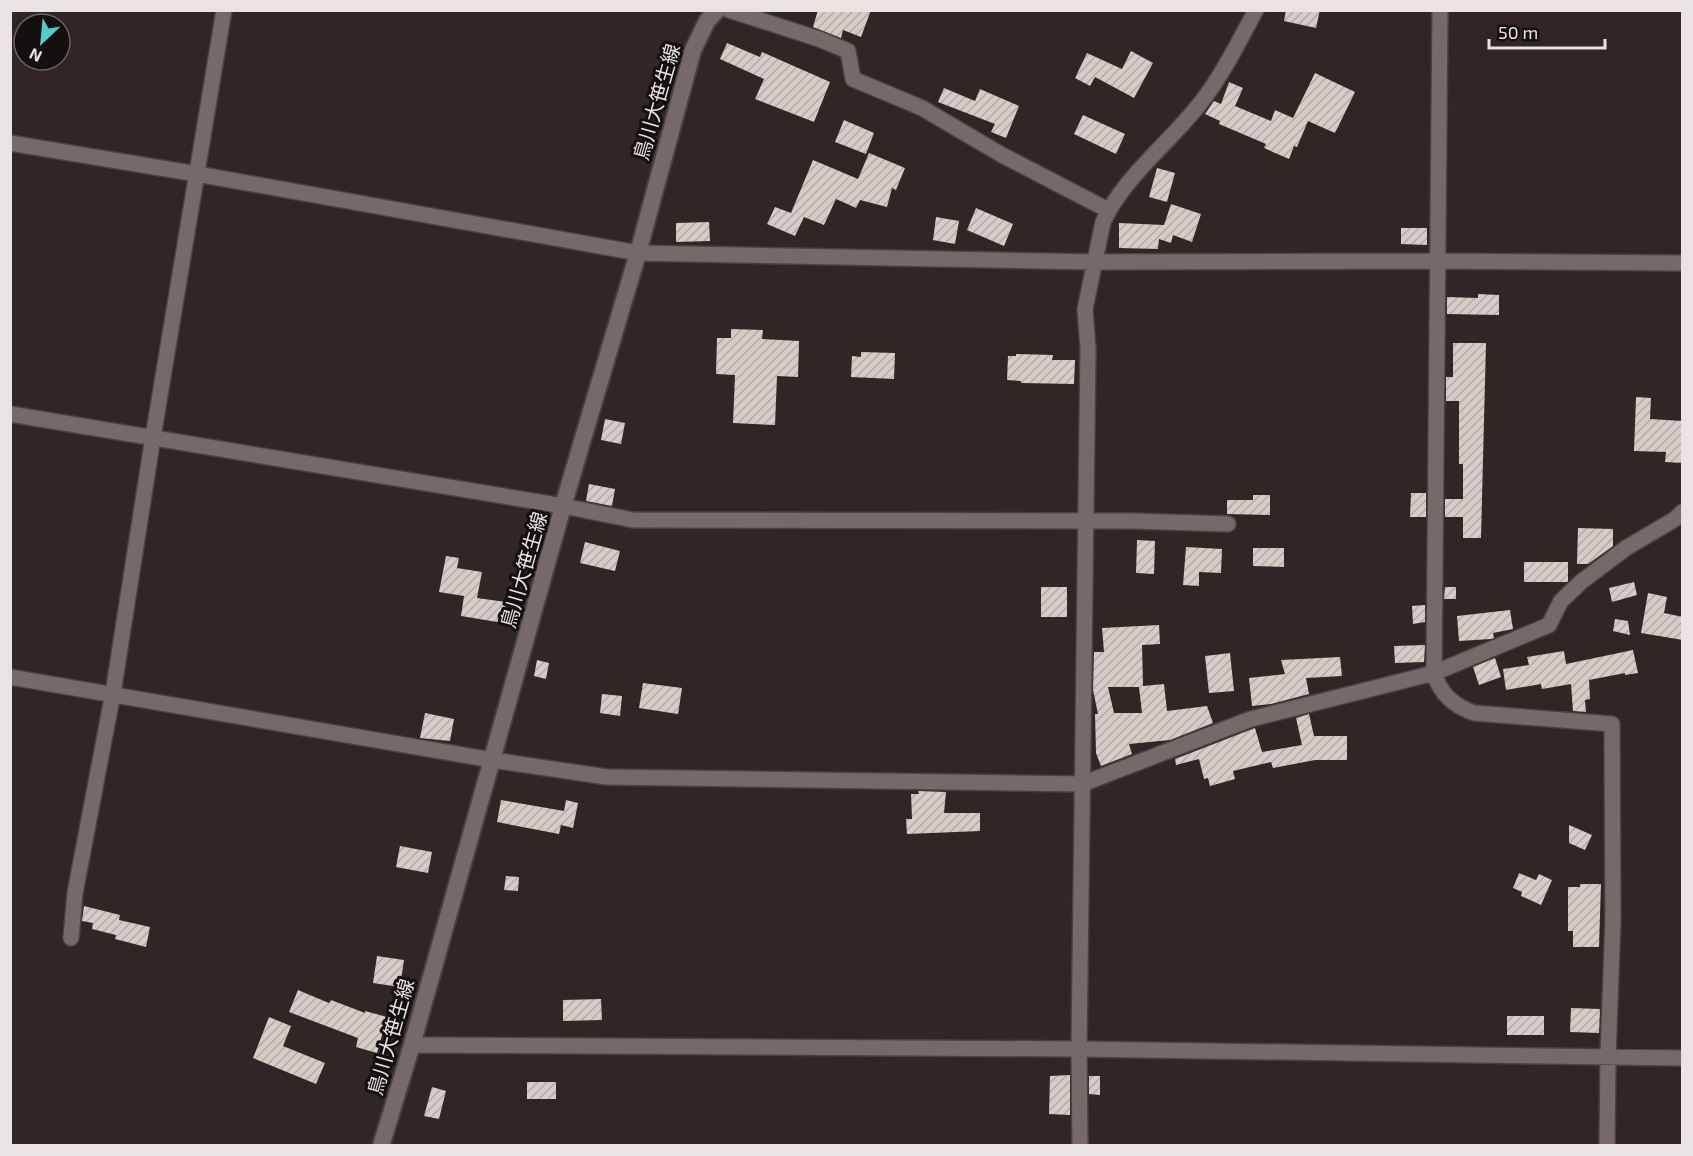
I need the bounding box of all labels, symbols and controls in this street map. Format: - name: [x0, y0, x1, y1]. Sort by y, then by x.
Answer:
- north arrow: [12, 12, 72, 72]
- scale bar: [1489, 12, 1604, 50]
- text: 50 m: [1498, 21, 1538, 43]
- street label: 鳥川大笹生線: [628, 41, 684, 163]
- text: N: [26, 45, 45, 67]
- street label: 鳥川大笹生線: [495, 509, 551, 631]
- street label: 鳥川大笹生線: [362, 976, 418, 1098]

